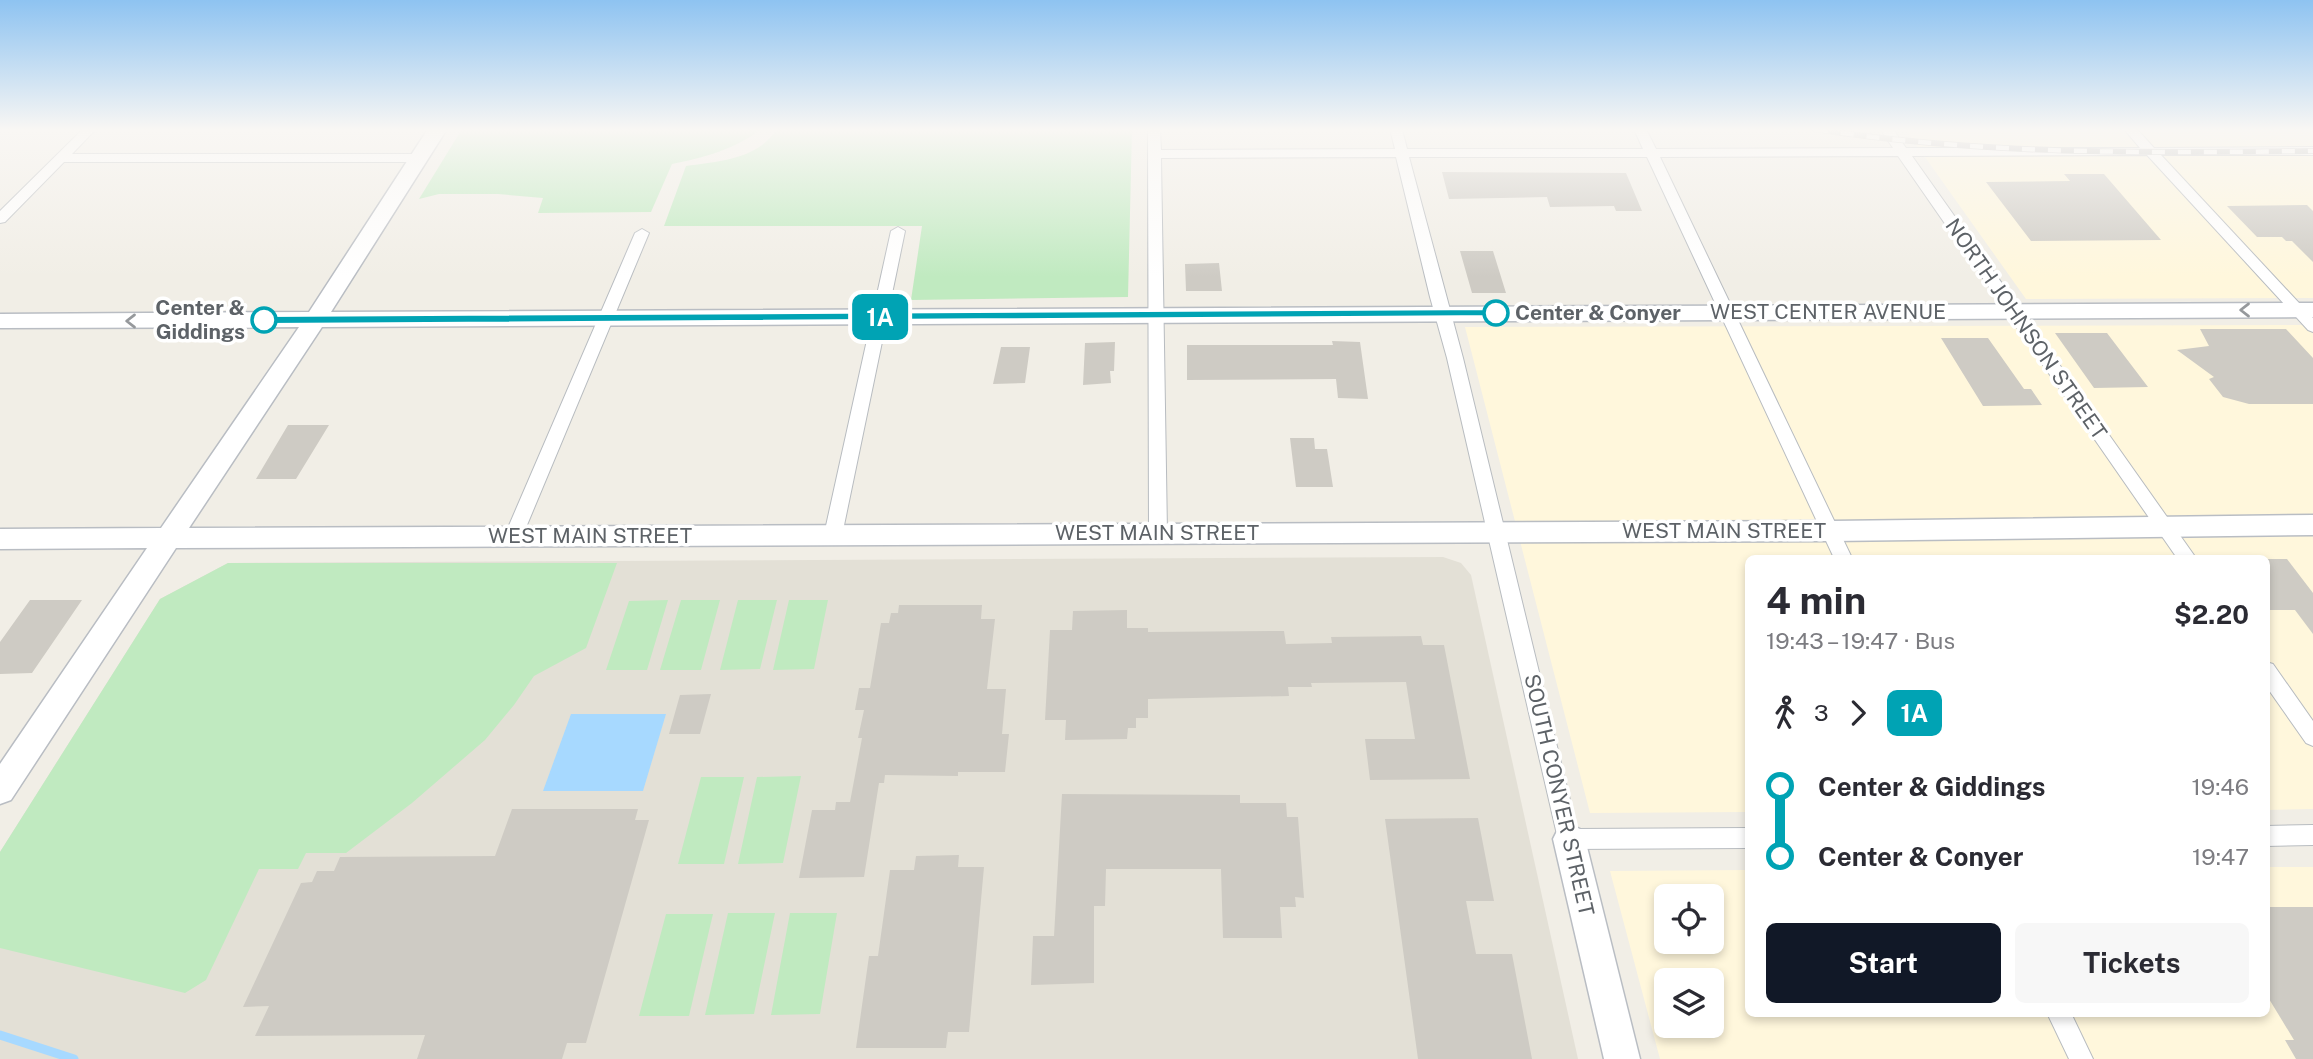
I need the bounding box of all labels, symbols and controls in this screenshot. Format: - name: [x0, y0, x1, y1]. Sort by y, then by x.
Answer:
- street label: NORTH JOHNSON STREET: [1940, 213, 2112, 444]
- line badge: 1A: [848, 294, 912, 340]
- place label: Center & Giddings: [155, 295, 245, 344]
- street label: WEST CENTER AVENUE: [1710, 299, 1946, 324]
- marker: Center & Conyer: [1483, 300, 1509, 326]
- place label: Center & Conyer: [1515, 300, 1681, 325]
- one-way arrow: [2239, 302, 2250, 318]
- text: 1A: [866, 303, 894, 331]
- marker: Center & Giddings: [251, 307, 277, 333]
- one-way arrow: [125, 313, 136, 329]
- street label: WEST MAIN STREET: [1622, 518, 1826, 543]
- street label: WEST MAIN STREET: [1055, 520, 1259, 545]
- street label: WEST MAIN STREET: [488, 523, 692, 548]
- text: 4 min: [1766, 578, 1866, 623]
- text: $2.20: [2174, 599, 2249, 630]
- text: 19:43 – 19:47 · Bus: [1766, 627, 1955, 654]
- street label: SOUTH CONYER STREET: [1519, 671, 1600, 918]
- icon: walk: [1766, 694, 1804, 732]
- icon: forward: [1839, 694, 1877, 732]
- text: 3: [1814, 699, 1829, 726]
- text: 1A: [1901, 699, 1928, 727]
- text: Center & Giddings: [1818, 771, 2045, 802]
- text: 19:46: [2191, 773, 2249, 800]
- text: Center & Conyer: [1818, 841, 2023, 872]
- text: 19:47: [2192, 843, 2249, 870]
- map controls: [1654, 884, 1724, 1038]
- button: locate: [1654, 884, 1724, 954]
- button: Start: [1766, 923, 2001, 1003]
- button: Tickets: [2015, 923, 2249, 1003]
- button: layers: [1654, 968, 1724, 1038]

